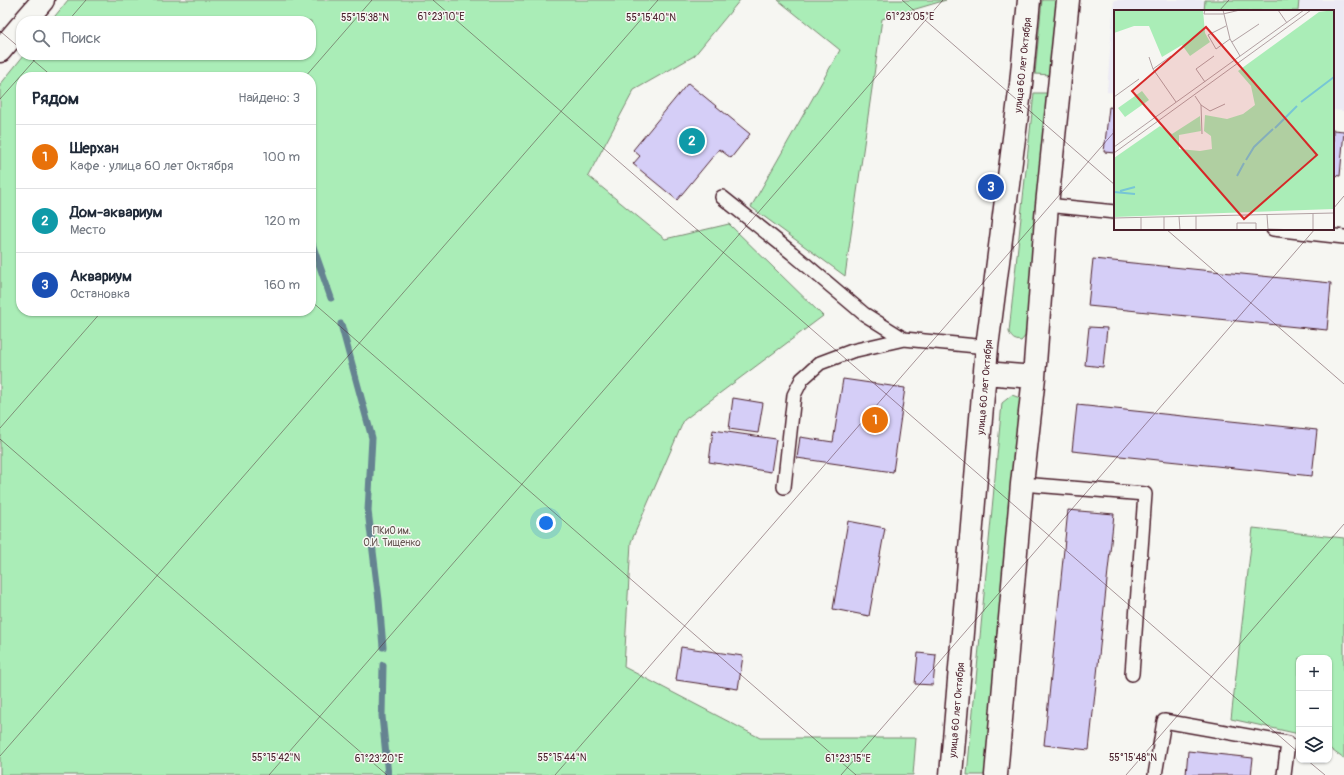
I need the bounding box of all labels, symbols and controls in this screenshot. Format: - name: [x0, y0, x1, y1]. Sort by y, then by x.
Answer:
- inset map: [1114, 10, 1334, 230]
- text: 61°23'10"E: [418, 11, 464, 23]
- text: 61°23'05"E: [886, 11, 934, 23]
- text: 55°15'38"N: [341, 12, 389, 24]
- text: 55°15'40"N: [626, 12, 676, 24]
- search box: [16, 16, 316, 60]
- street label: улица 60 лет Октября: [1012, 17, 1034, 114]
- icon: search: [30, 27, 52, 49]
- text: Поиск: [62, 29, 101, 48]
- text: Рядом: [32, 88, 79, 109]
- text: Найдено: 3: [238, 90, 300, 106]
- pin: 2: [679, 126, 705, 156]
- text: Шерхан: [70, 139, 119, 158]
- text: 1: [42, 149, 48, 165]
- text: 100 m: [263, 149, 300, 165]
- text: Кафе · улица 60 лет Октября: [70, 158, 233, 174]
- pin: 3: [978, 172, 1004, 202]
- text: Дом-аквариум: [70, 203, 162, 222]
- text: 2: [41, 213, 49, 229]
- text: 120 m: [264, 213, 300, 229]
- text: Место: [70, 222, 106, 238]
- text: Аквариум: [70, 267, 132, 286]
- text: 3: [41, 277, 49, 293]
- text: 160 m: [264, 277, 300, 293]
- text: Остановка: [70, 286, 130, 302]
- street label: улица 60 лет Октября: [975, 339, 995, 436]
- pin: 1: [862, 405, 888, 435]
- your location: [536, 513, 556, 533]
- park label: ПКиО им. О.И. Тищенко: [363, 525, 421, 549]
- map controls: [1296, 655, 1332, 763]
- button: +: [1296, 655, 1332, 691]
- street label: улица 60 лет Октября: [947, 662, 967, 759]
- button: −: [1296, 691, 1332, 727]
- button: layers: [1296, 727, 1332, 763]
- text: 55°15'42"N: [252, 752, 301, 764]
- text: 55°15'44"N: [538, 752, 587, 764]
- text: 55°15'48"N: [1109, 752, 1157, 764]
- text: 61°23'20"E: [355, 753, 403, 765]
- text: 61°23'15"E: [825, 753, 871, 765]

